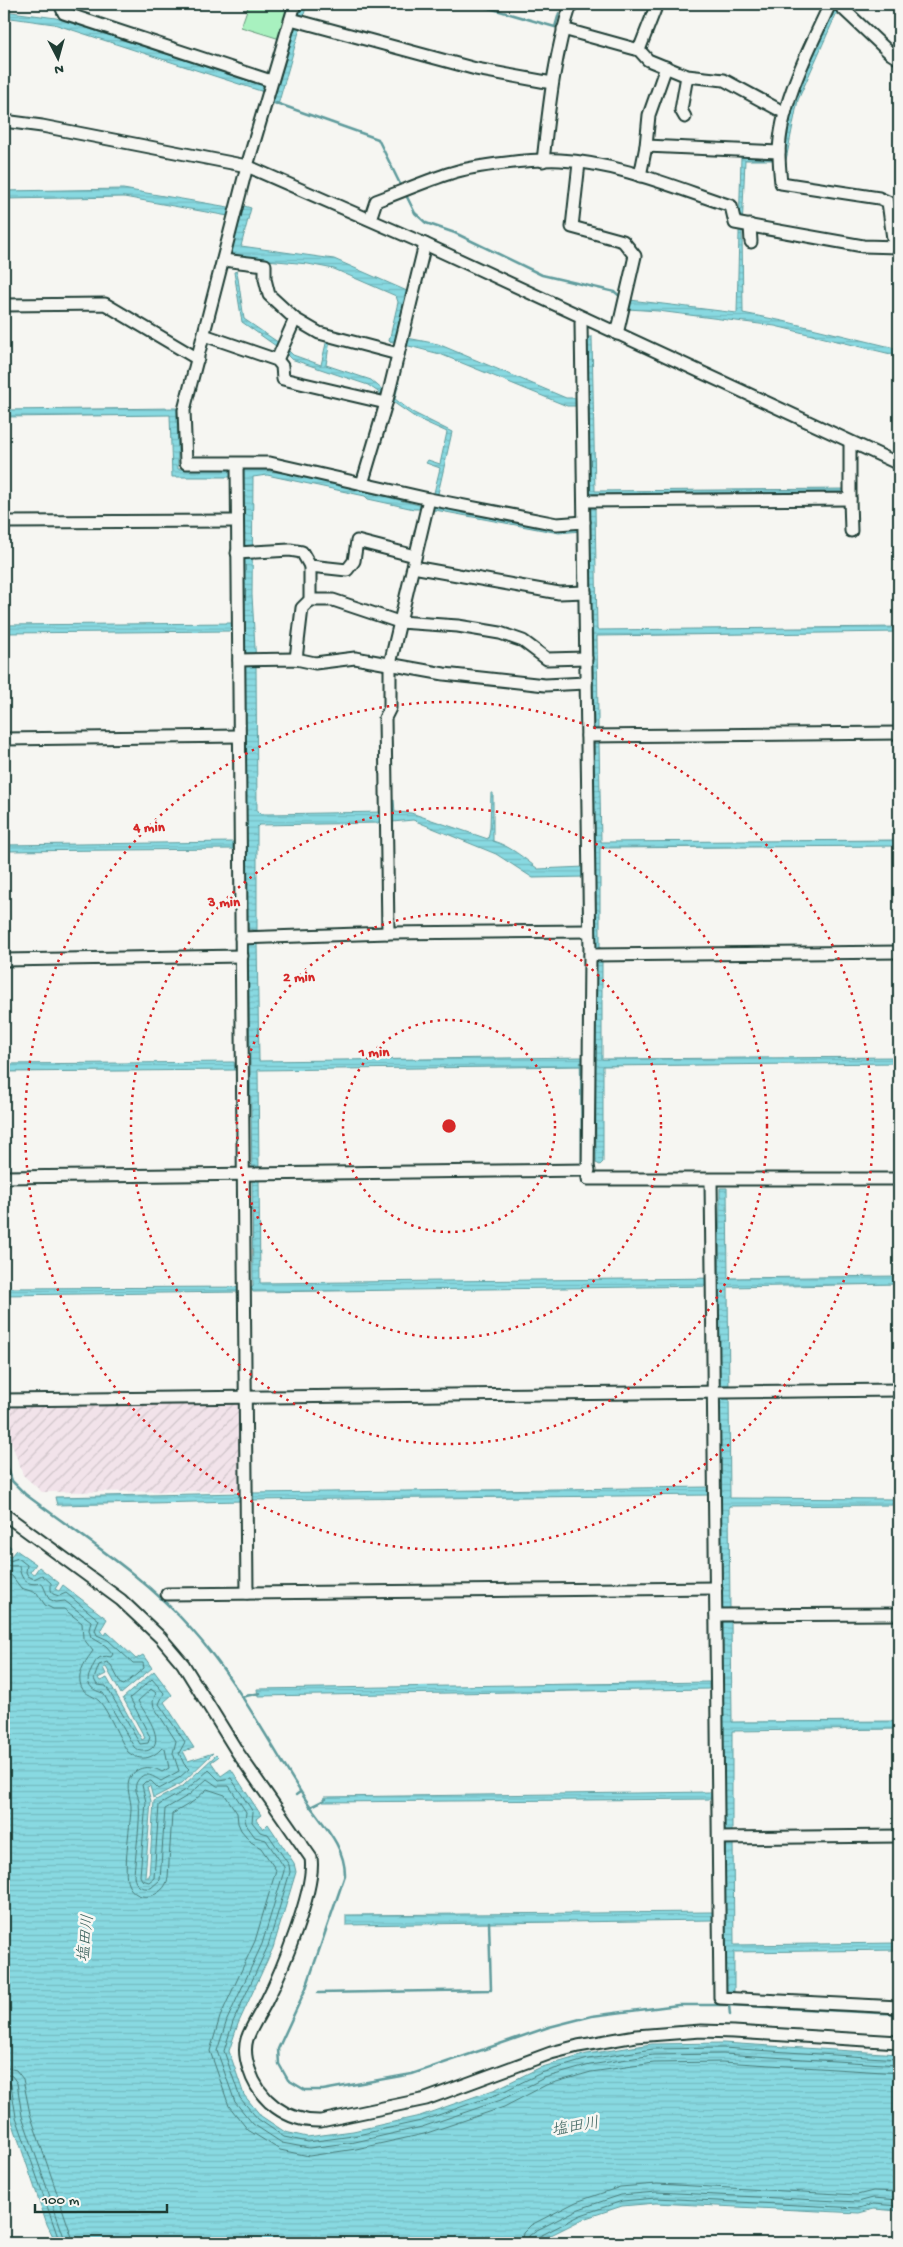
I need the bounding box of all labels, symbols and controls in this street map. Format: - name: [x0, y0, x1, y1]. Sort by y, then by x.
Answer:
- north arrow: [32, 32, 82, 82]
- text: N: [54, 60, 65, 77]
- text: 4 min: [132, 819, 166, 837]
- text: 3 min: [207, 894, 241, 912]
- text: 2 min: [283, 969, 316, 987]
- text: 1 min: [358, 1044, 390, 1062]
- centre of rings: [440, 1117, 458, 1135]
- water label: 塩田川: [75, 1913, 99, 1963]
- water label: 塩田川: [550, 2114, 601, 2142]
- scale bar: [35, 2182, 168, 2214]
- text: 100 m: [41, 2192, 80, 2210]

